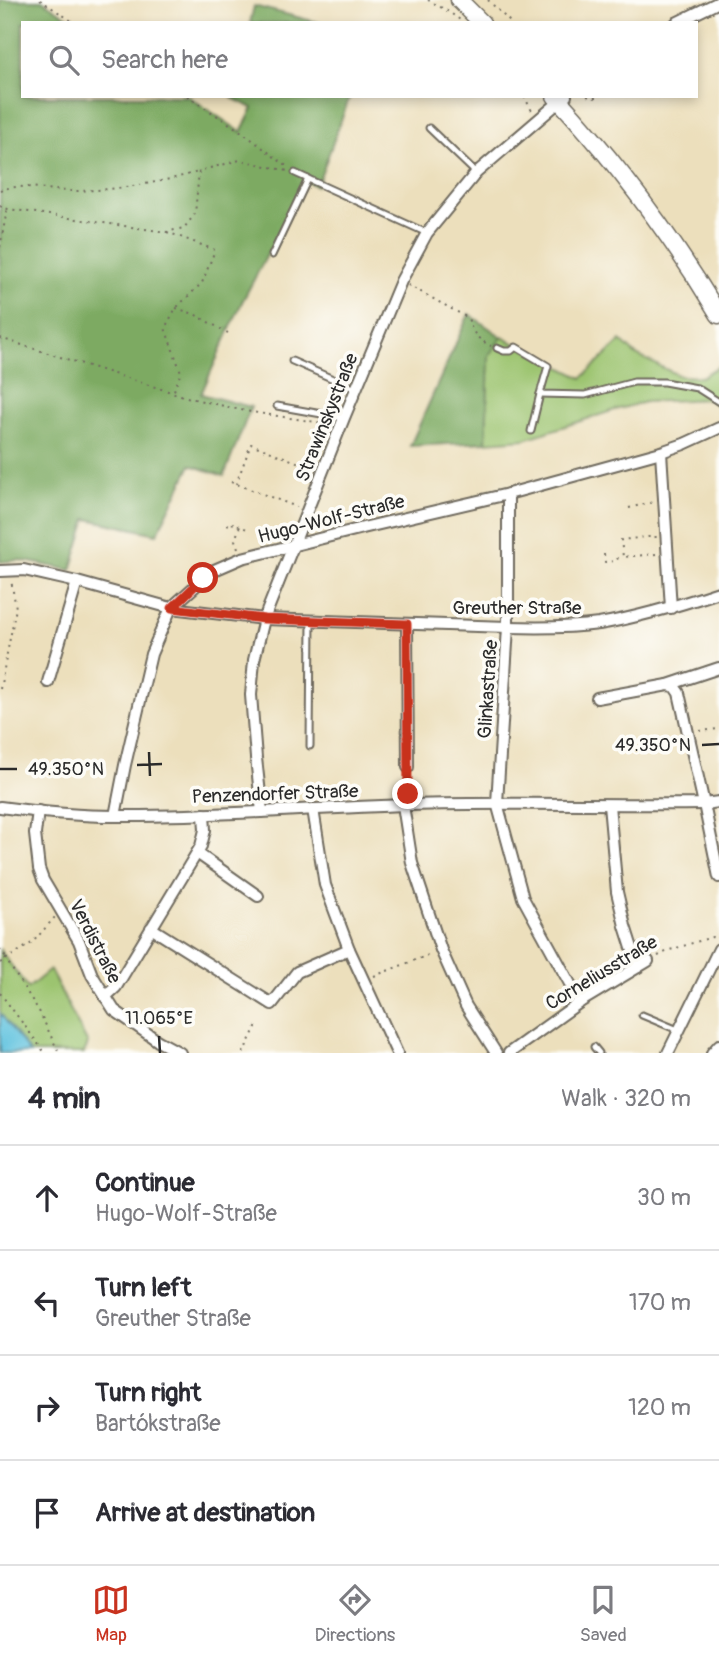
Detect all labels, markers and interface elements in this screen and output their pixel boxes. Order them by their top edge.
search box [21,21,698,98]
icon: search [45,41,83,79]
text: Search here [101,44,228,76]
street label: Strawinskystraße [290,349,364,485]
street label: Hugo-Wolf-Straße [255,489,408,549]
route start [187,562,218,593]
street label: Greuther Straße [453,596,582,620]
street label: Glinkastraße [473,638,503,739]
text: 49.350°N [615,734,691,757]
text: 49.350°N [28,758,104,781]
route end [392,778,423,809]
street label: Penzendorfer Straße [191,779,359,809]
street label: Verdistraße [64,895,127,988]
street label: Corneliusstraße [541,930,662,1016]
text: 11.065°E [125,1007,193,1030]
text: 4 min [28,1080,101,1117]
text: Walk · 320 m [561,1084,691,1113]
text: Continue [95,1167,195,1199]
icon: ahead [28,1179,66,1217]
text: 30 m [637,1183,691,1212]
text: Hugo-Wolf-Straße [95,1199,277,1228]
text: Turn left [95,1272,191,1304]
icon: left [28,1284,66,1322]
text: 170 m [629,1288,691,1317]
text: Greuther Straße [95,1304,251,1333]
text: Turn right [95,1377,201,1409]
icon: right [28,1389,66,1427]
text: 120 m [628,1393,691,1422]
text: Bartókstraße [95,1409,221,1438]
icon: arrive [28,1494,66,1532]
text: Arrive at destination [95,1497,315,1529]
tab: Map [92,1581,130,1647]
tab: Directions [315,1581,395,1647]
tab: Saved [580,1581,627,1647]

